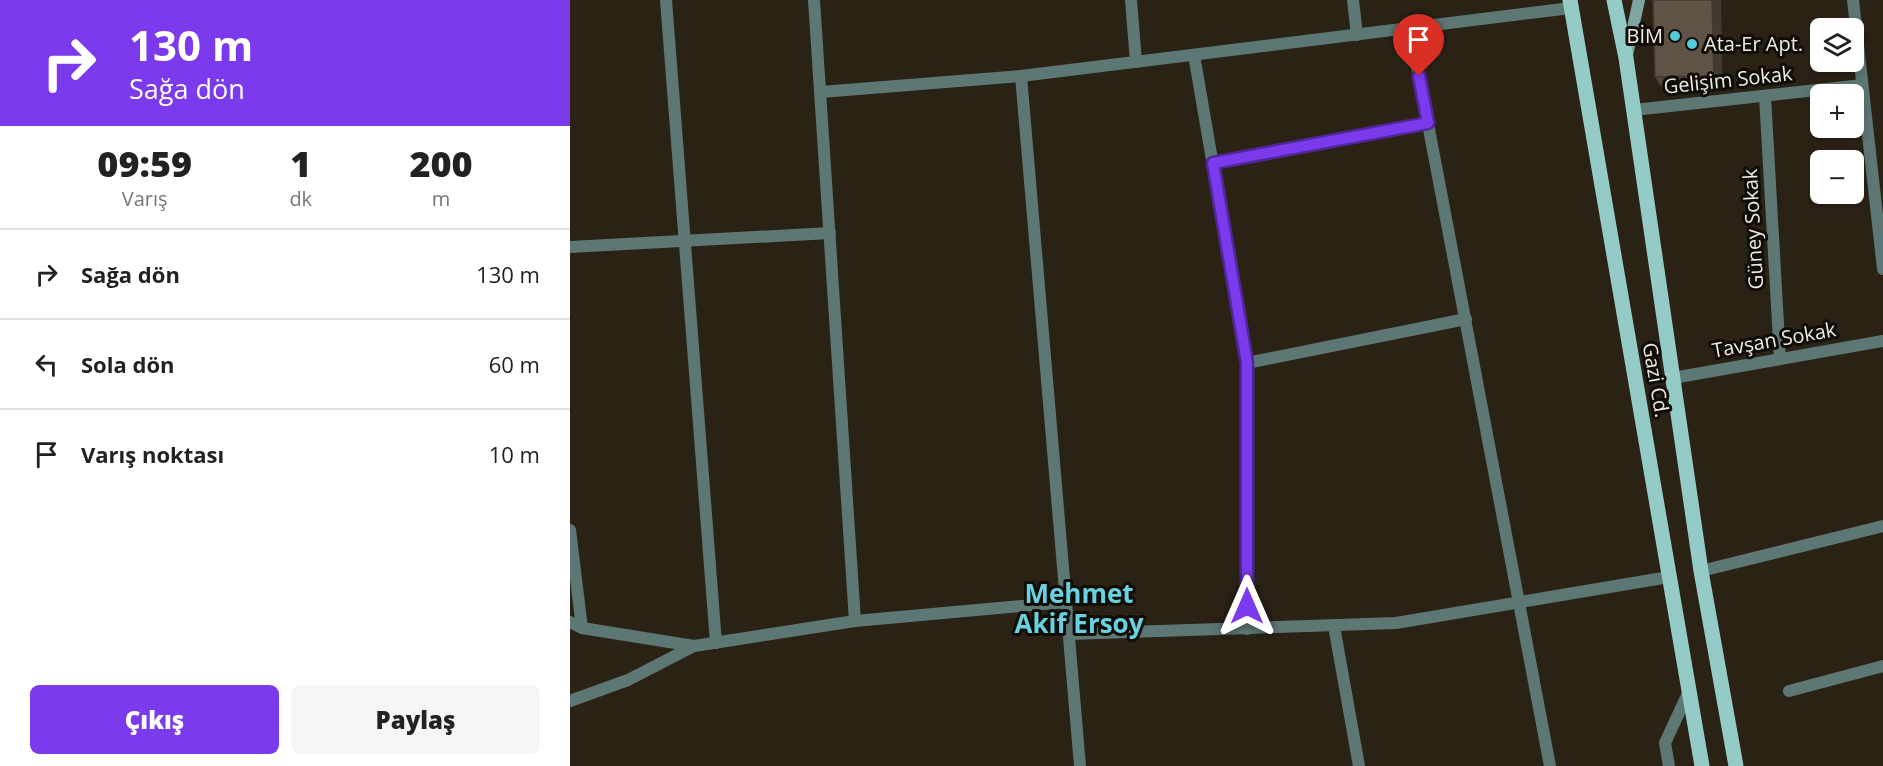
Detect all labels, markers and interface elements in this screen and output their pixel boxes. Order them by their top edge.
pin [1393,14,1444,76]
text: 130 m [129,16,253,73]
map controls [1810,18,1864,204]
button: layers [1810,18,1864,72]
place label: BİM [1627,22,1663,49]
icon: arrive [1402,23,1435,56]
icon: right [30,24,108,102]
marker: BİM [1668,29,1682,43]
place label: Ata-Er Apt. [1704,30,1803,57]
marker: Ata-Er Apt. [1685,37,1699,51]
street label: Gelişim Sokak [1662,59,1794,100]
text: Sağa dön [129,70,245,107]
button: + [1810,84,1864,138]
text: 09:59 [97,139,192,188]
text: 1 [290,139,311,188]
text: 200 [409,139,473,188]
button: − [1810,150,1864,204]
street label: Güney Sokak [1736,168,1769,290]
text: Varış [122,185,168,212]
text: dk [289,185,312,212]
text: m [432,185,450,212]
icon: right [30,258,63,291]
text: Sağa dön [81,259,180,289]
text: 130 m [476,259,540,289]
street label: Tavşan Sokak [1710,315,1838,364]
street label: Gazi Cd. [1637,340,1676,419]
icon: left [30,348,63,381]
text: Sola dön [81,349,174,379]
text: 60 m [489,349,540,379]
icon: arrive [30,438,63,471]
text: Varış noktası [81,439,224,469]
text: 10 m [489,439,540,469]
position arrow [1215,574,1279,638]
district label: Mehmet Akif Ersoy [1015,575,1144,641]
button: Çıkış [30,685,279,754]
button: Paylaş [291,685,540,754]

